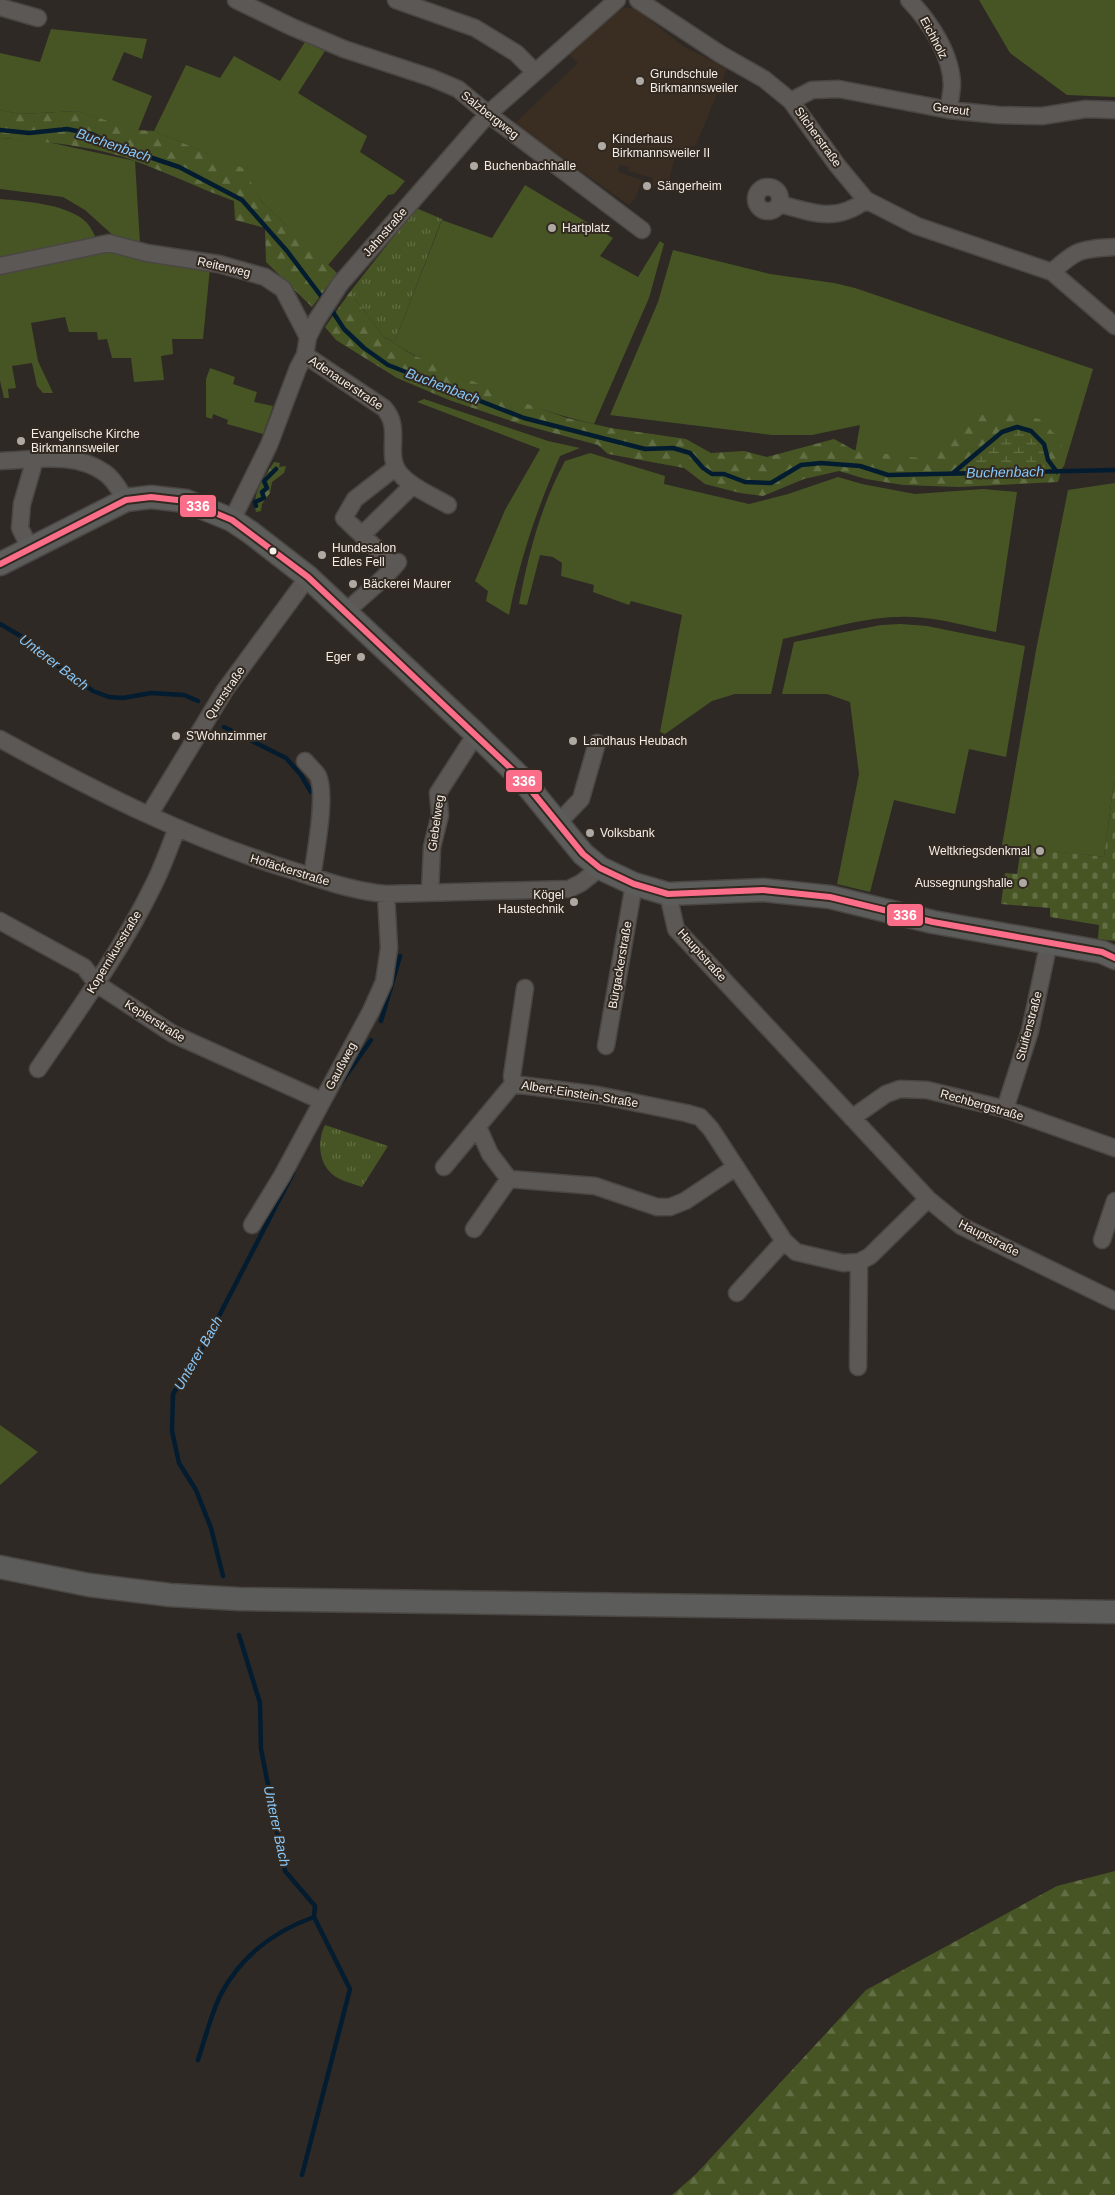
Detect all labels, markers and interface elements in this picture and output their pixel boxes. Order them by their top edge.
street label: Eichholz [917,15,951,61]
place label: Grundschule Birkmannsweiler [650,67,738,95]
marker: Grundschule Birkmannsweiler [634,75,646,87]
street label: Salzbergweg [458,88,522,142]
street label: Gereut [932,100,971,119]
street label: Silcherstraße [792,104,845,170]
water label: Buchenbach [75,125,154,165]
place label: Kinderhaus Birkmannsweiler II [612,132,710,160]
marker: Kinderhaus Birkmannsweiler II [596,140,608,152]
place label: Buchenbachhalle [484,159,576,173]
marker: Buchenbachhalle [468,160,480,172]
place label: Sängerheim [657,179,722,193]
marker: Sängerheim [641,180,653,192]
street label: Jahnstraße [360,205,410,259]
place label: Hartplatz [562,221,610,235]
marker: Hartplatz [546,222,558,234]
street label: Reiterweg [196,254,252,280]
street label: Adenauerstraße [306,353,386,413]
water label: Buchenbach [404,365,482,407]
place label: Evangelische Kirche Birkmannsweiler [31,427,140,455]
marker: Evangelische Kirche Birkmannsweiler [15,435,27,447]
water label: Buchenbach [966,463,1044,481]
line badge: 336 [179,494,217,518]
text: 336 [186,498,210,514]
place label: Hundesalon Edles Fell [332,541,396,569]
unlabelled marker [268,546,278,556]
marker: Hundesalon Edles Fell [316,549,328,561]
place label: Bäckerei Maurer [363,577,451,591]
marker: Bäckerei Maurer [347,578,359,590]
water label: Unterer Bach [16,631,92,693]
place label: Eger [326,650,351,664]
marker: Eger [355,651,367,663]
street label: Querstraße [202,664,248,722]
place label: S'Wohnzimmer [186,729,267,743]
marker: S'Wohnzimmer [170,730,182,742]
place label: Landhaus Heubach [583,734,687,748]
marker: Landhaus Heubach [567,735,579,747]
line badge: 336 [505,769,543,793]
text: 336 [512,773,536,789]
street label: Giebelweg [425,794,447,852]
place label: Volksbank [600,826,656,840]
marker: Volksbank [584,827,596,839]
place label: Weltkriegsdenkmal [929,844,1030,858]
marker: Weltkriegsdenkmal [1034,845,1046,857]
street label: Hofäckerstraße [249,851,332,889]
place label: Aussegnungshalle [915,876,1013,890]
marker: Aussegnungshalle [1017,877,1029,889]
place label: Kögel Haustechnik [498,888,565,916]
marker: Kögel Haustechnik [568,896,580,908]
line badge: 336 [886,903,924,927]
text: 336 [893,907,917,923]
street label: Kopernikusstraße [84,908,144,996]
street label: Bürgackerstraße [605,920,635,1010]
street label: Hauptstraße [675,926,730,984]
street label: Stuifenstraße [1013,989,1045,1062]
street label: Keplerstraße [122,997,188,1045]
street label: Gaußweg [323,1040,359,1092]
street label: Albert-Einstein-Straße [521,1078,640,1110]
street label: Rechbergstraße [939,1086,1026,1124]
street label: Hauptstraße [956,1217,1022,1259]
water label: Unterer Bach [170,1313,226,1393]
water label: Unterer Bach [261,1784,293,1868]

